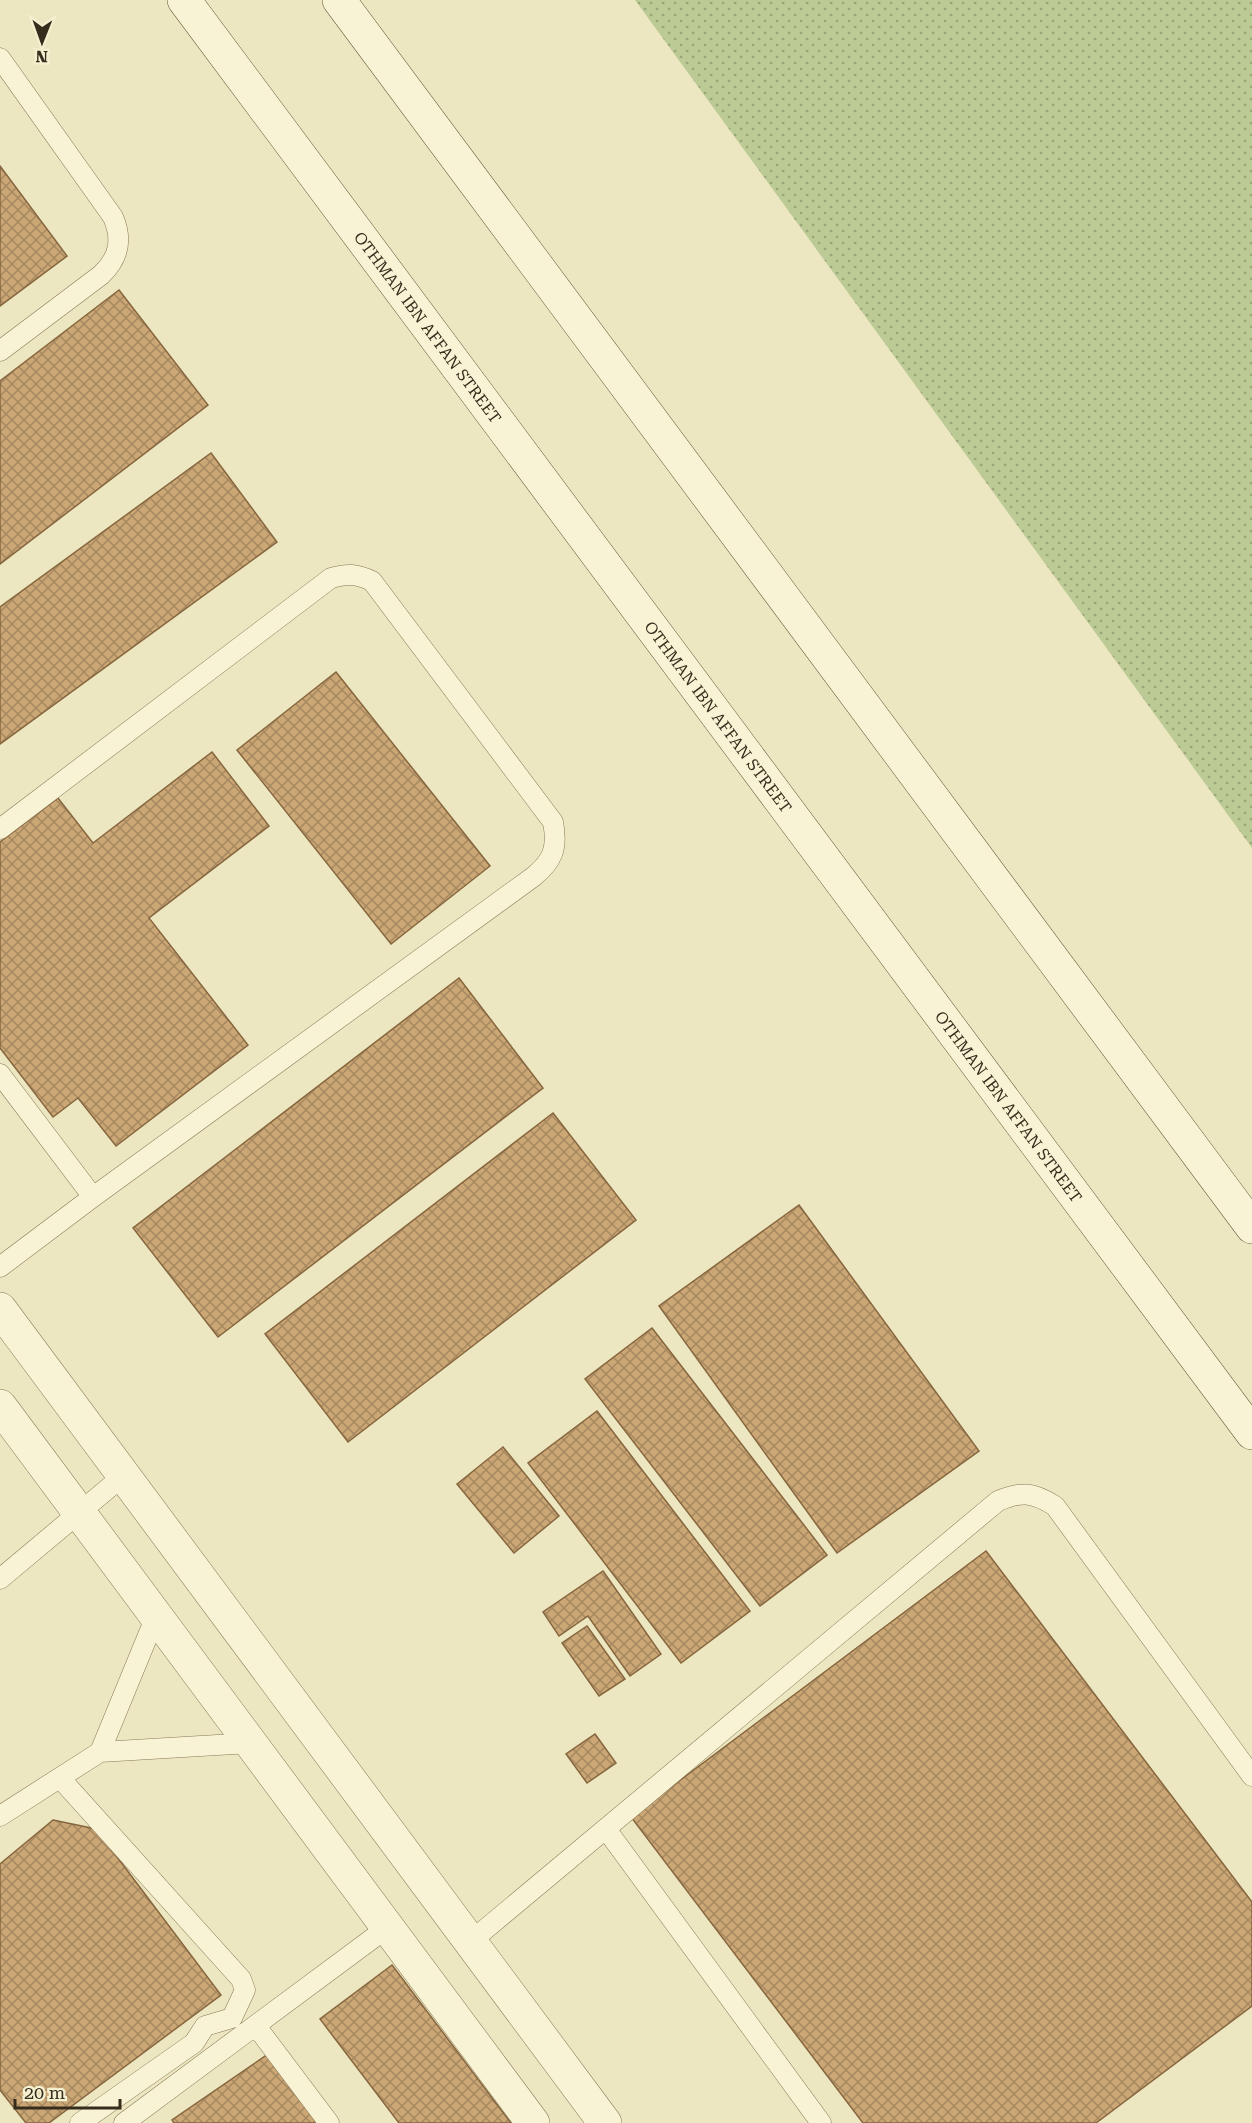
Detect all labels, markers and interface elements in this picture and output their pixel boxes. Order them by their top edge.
north arrow [12,12,72,72]
text: N [35,47,48,66]
street label: OTHMAN IBN AFFAN STREET [350,228,505,427]
street label: OTHMAN IBN AFFAN STREET [641,617,796,817]
street label: OTHMAN IBN AFFAN STREET [931,1007,1086,1206]
scale bar [15,2072,120,2110]
text: 20 m [24,2082,65,2103]

